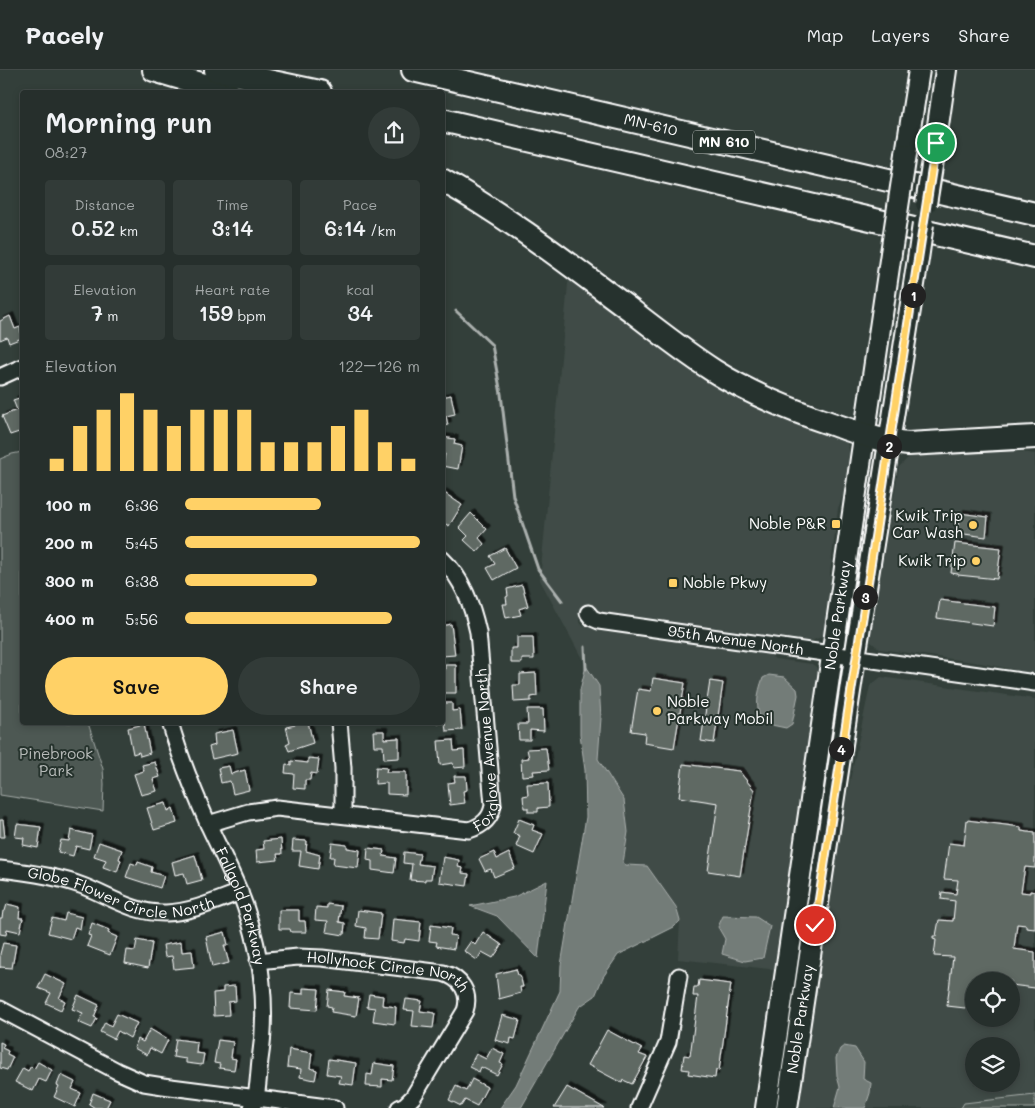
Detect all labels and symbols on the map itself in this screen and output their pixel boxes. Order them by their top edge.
street label: MN-610 [622,108,680,140]
pin [915,122,957,164]
road number: MN 610 [693,131,755,154]
pin: 1 [900,282,926,308]
pin: 2 [876,434,902,458]
place label: Kwik Trip Car Wash [892,505,963,542]
place label: Noble P&R [749,513,826,533]
marker: Noble P&R [830,518,842,530]
marker: Kwik Trip Car Wash [967,519,979,531]
place label: Kwik Trip [898,550,966,570]
marker: Kwik Trip [970,555,982,567]
street label: Noble Parkway [819,559,855,671]
place label: Noble Pkwy [683,572,767,592]
marker: Noble Pkwy [667,577,679,589]
pin: 3 [852,584,878,610]
street label: 95th Avenue North [667,620,805,659]
street label: Foxglove Avenue North [469,668,502,836]
place label: Noble Parkway Mobil [667,691,773,728]
marker: Noble Parkway Mobil [651,705,663,717]
pin: 4 [828,736,854,762]
park label: Pinebrook Park [19,743,93,780]
street label: Fallgold Parkway [212,844,271,967]
street label: Globe Flower Circle North [26,862,217,922]
pin [794,904,836,946]
street label: Hollyhock Circle North [306,946,474,995]
street label: Noble Parkway [781,963,818,1075]

